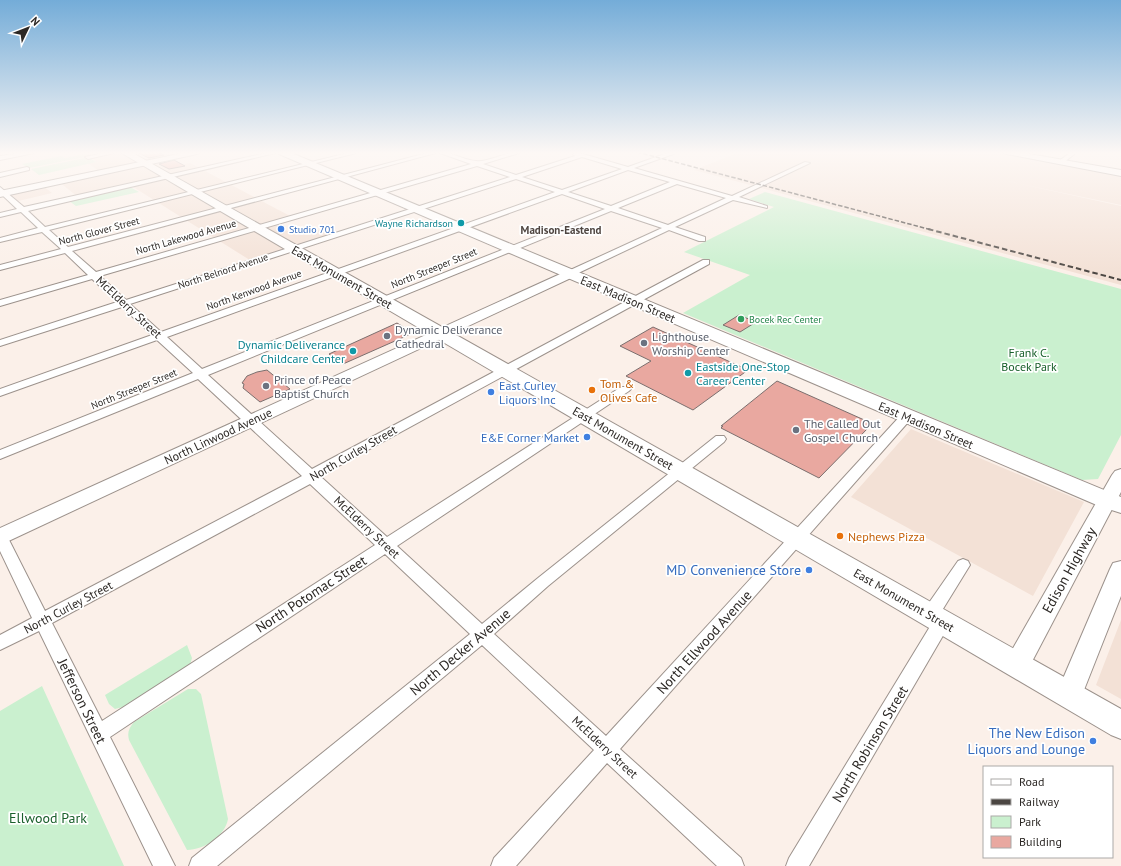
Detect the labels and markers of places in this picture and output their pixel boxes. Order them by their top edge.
place label: Wayne Richardson [375,217,453,230]
marker: Wayne Richardson [456,218,466,228]
place label: Studio 701 [289,223,336,236]
marker: Studio 701 [276,224,286,234]
place label: Bocek Rec Center [749,313,822,326]
marker: Bocek Rec Center [736,314,746,324]
place label: Dynamic Deliverance Cathedral [395,322,502,351]
place label: Lighthouse Worship Center [652,329,730,358]
marker: Dynamic Deliverance Cathedral [382,331,392,341]
place label: Dynamic Deliverance Childcare Center [238,337,345,366]
marker: Lighthouse Worship Center [639,338,649,348]
marker: Dynamic Deliverance Childcare Center [348,346,358,356]
place label: Eastside One-Stop Career Center [696,359,790,388]
marker: Eastside One-Stop Career Center [683,368,693,378]
place label: Prince of Peace Baptist Church [274,372,351,401]
place label: Tom & Olives Cafe [600,376,657,405]
place label: East Curley Liquors Inc [499,378,556,407]
marker: Prince of Peace Baptist Church [261,381,271,391]
marker: Tom & Olives Cafe [587,385,597,395]
marker: East Curley Liquors Inc [486,387,496,397]
place label: The Called Out Gospel Church [804,416,881,445]
marker: The Called Out Gospel Church [791,425,801,435]
place label: E&E Corner Market [481,430,579,445]
marker: E&E Corner Market [582,432,592,442]
place label: Nephews Pizza [848,529,925,544]
marker: Nephews Pizza [835,531,845,541]
place label: MD Convenience Store [666,561,801,579]
marker: MD Convenience Store [804,565,814,575]
place label: The New Edison Liquors and Lounge [967,724,1085,758]
marker: The New Edison Liquors and Lounge [1088,736,1098,746]

